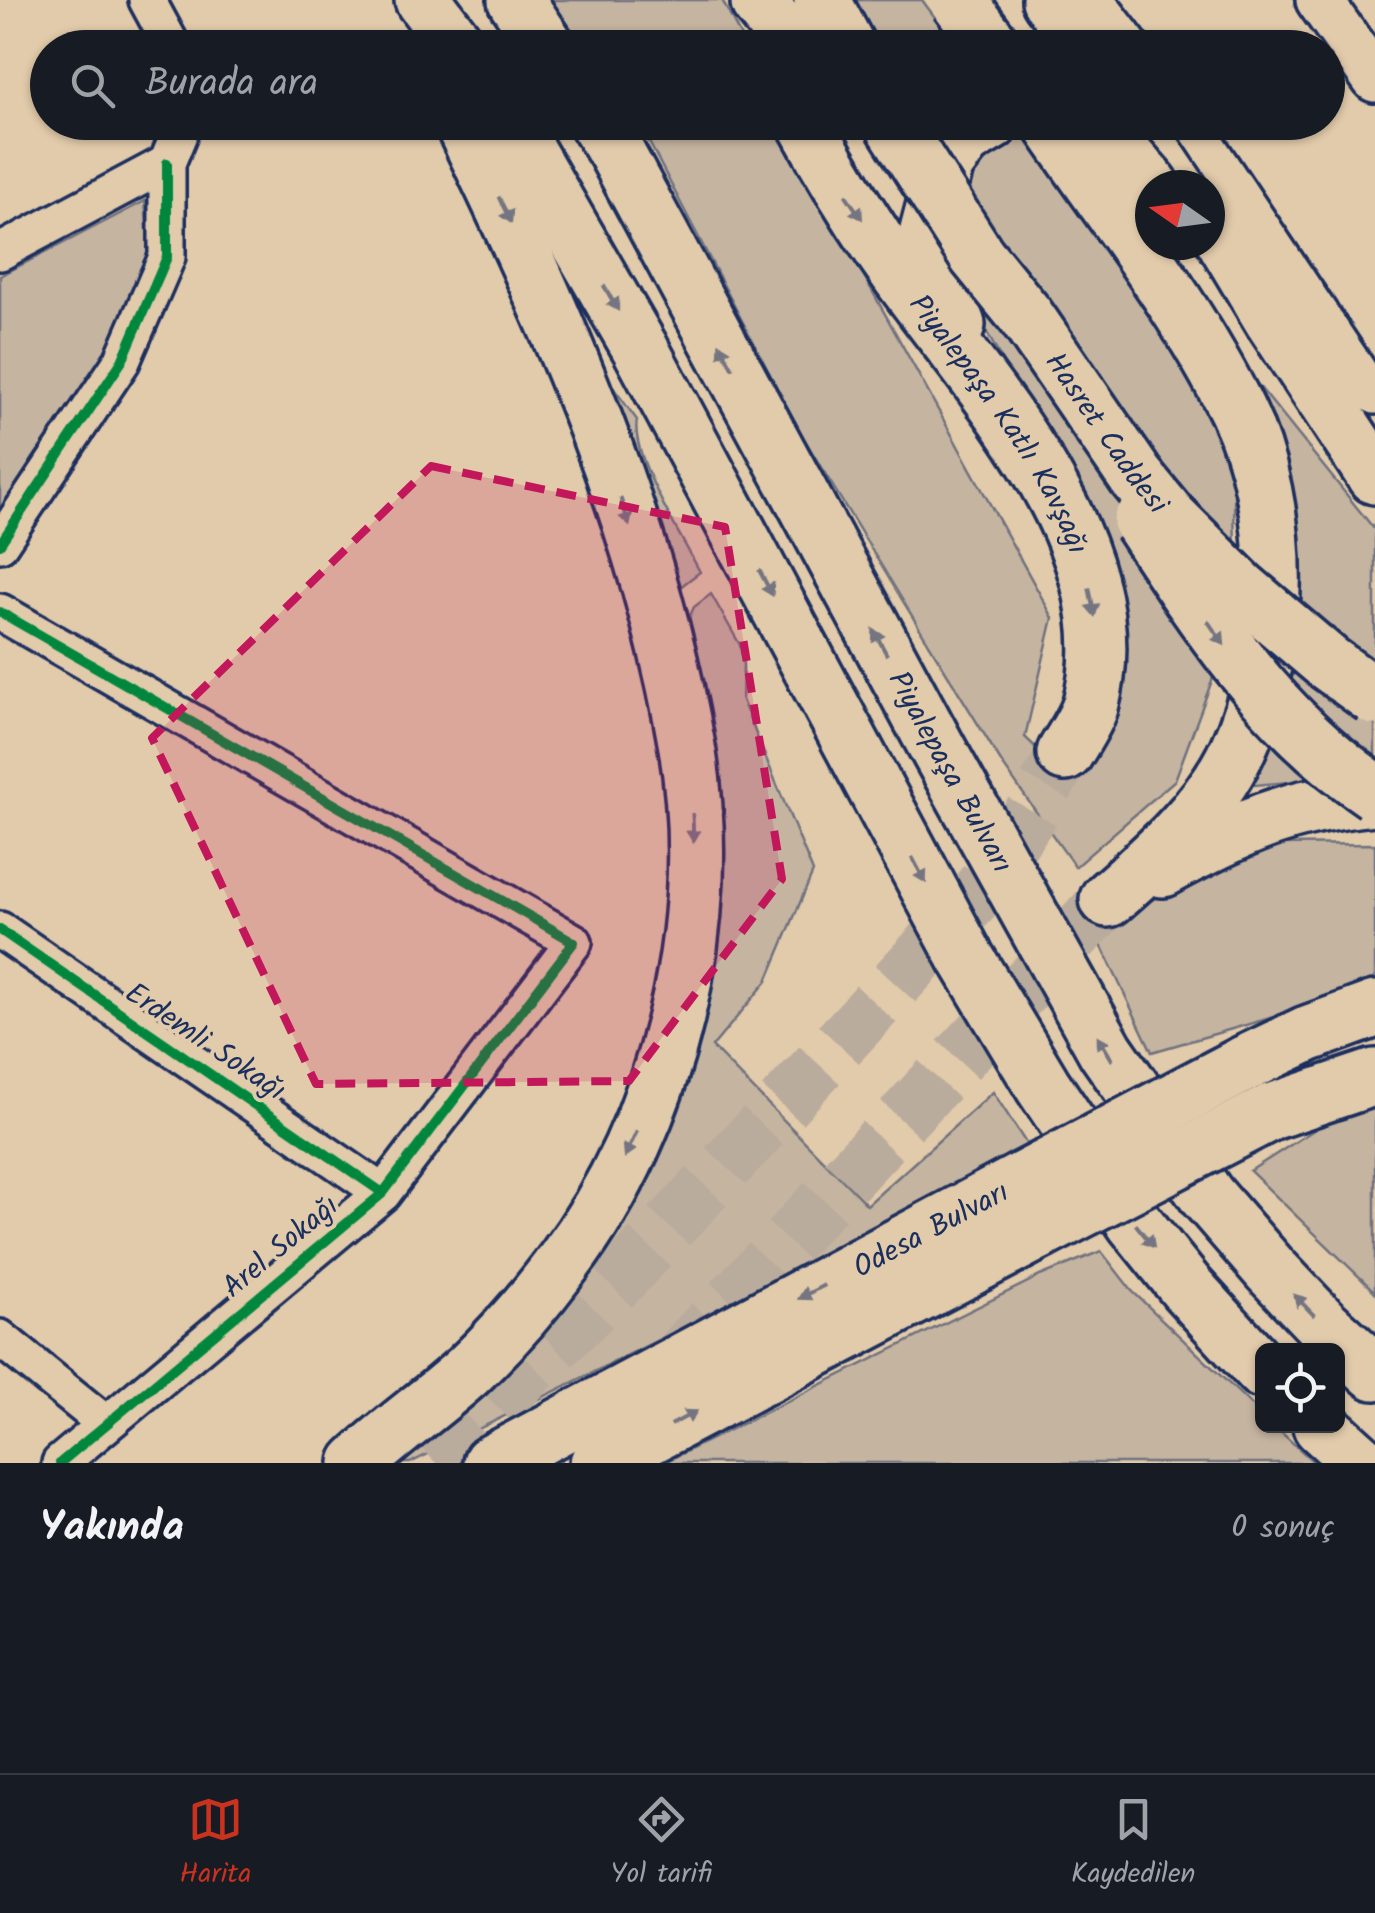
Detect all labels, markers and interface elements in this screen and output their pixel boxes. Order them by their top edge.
search box [30,30,1345,140]
text: Burada ara [145,55,318,115]
icon: search [65,58,120,113]
north arrow [1135,170,1225,260]
one-way arrow [844,193,863,220]
one-way arrow [496,196,513,225]
one-way arrow [602,284,619,312]
street label: Piyalepaşa Katlı Kavşağı [895,284,1100,561]
one-way arrow [717,341,734,370]
street label: Hasret Caddesi [1031,343,1181,527]
one-way arrow [619,497,634,527]
one-way arrow [758,569,775,598]
one-way arrow [1084,587,1100,618]
one-way arrow [1206,620,1225,647]
one-way arrow [872,627,889,656]
street label: Piyalepaşa Bulvarı [874,663,1025,883]
one-way arrow [685,813,701,845]
one-way arrow [910,856,927,885]
street label: Erdemli Sokağı [114,971,295,1115]
one-way arrow [1097,1034,1115,1062]
one-way arrow [623,1129,639,1159]
street label: Odesa Bulvarı [845,1169,1018,1292]
street label: Arel Sokağı [212,1184,351,1311]
one-way arrow [1134,1223,1155,1248]
one-way arrow [797,1284,826,1301]
one-way arrow [1293,1293,1316,1317]
map controls [1255,1343,1345,1433]
button: locate [1255,1343,1345,1433]
one-way arrow [669,1410,698,1427]
text: Yakında [40,1495,184,1562]
text: 0 sonuç [1231,1503,1335,1554]
tab: Harita [180,1792,251,1897]
tab: Yol tarifi [610,1792,712,1897]
tab: Kaydedilen [1071,1792,1195,1897]

